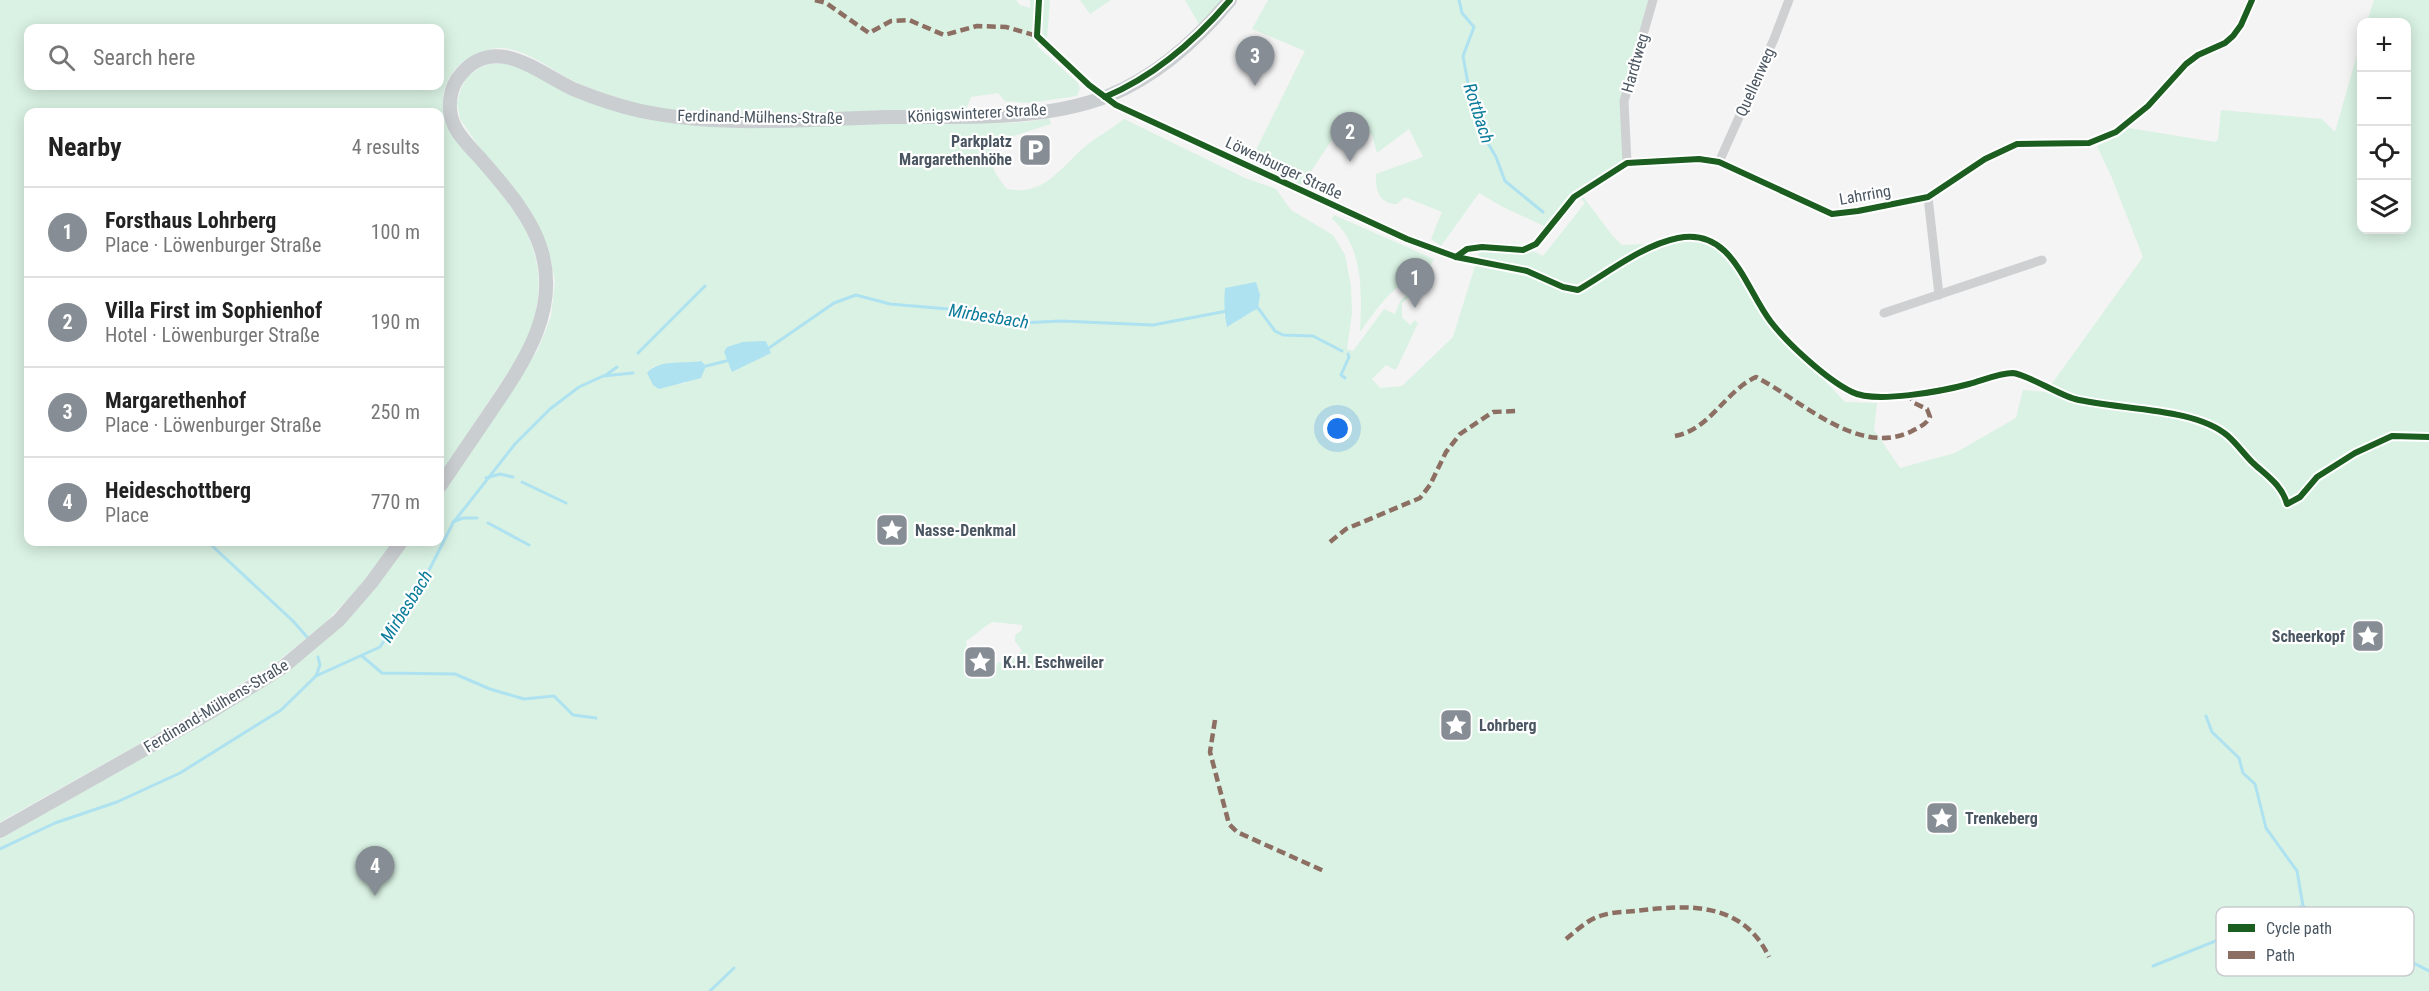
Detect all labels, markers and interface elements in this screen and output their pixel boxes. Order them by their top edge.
map controls [2357,18,2411,234]
button: + [2357,18,2411,72]
search box [24,24,444,90]
street label: Hardtweg [1617,31,1653,95]
pin: 3 [1236,36,1274,86]
icon: search [45,41,78,74]
text: Search here [93,45,195,70]
street label: Quellenweg [1731,45,1779,119]
button: − [2357,72,2411,126]
water label: Rottbach [1459,80,1499,146]
street label: Königswinterer Straße [907,100,1047,126]
street label: Ferdinand-Mülhens-Straße [677,106,843,128]
pin: 2 [1330,112,1370,162]
button: locate [2357,126,2411,180]
text: Nearby [48,132,122,162]
place label: Parkplatz Margarethenhöhe [899,132,1012,169]
parking icon: Parkplatz Margarethenhöhe [1017,132,1053,168]
street label: Löwenburger Straße [1223,133,1345,203]
text: 4 results [352,135,420,159]
button: layers [2357,180,2411,234]
street label: Lahrring [1838,181,1892,209]
text: Forsthaus Lohrberg [105,208,276,233]
text: 1 [62,220,73,244]
text: 100 m [371,220,420,244]
text: Place · Löwenburger Straße [105,233,321,257]
pin: 1 [1396,258,1434,308]
text: Villa First im Sophienhof [105,298,322,323]
water label: Mirbesbach [947,299,1031,333]
text: 2 [62,310,73,334]
text: 190 m [371,310,420,334]
text: Hotel · Löwenburger Straße [105,323,320,347]
text: Margarethenhof [105,388,246,413]
text: 3 [62,400,73,424]
text: 250 m [371,400,420,424]
text: Place · Löwenburger Straße [105,413,321,437]
your location [1323,414,1352,443]
text: Heideschottberg [105,478,251,503]
text: 4 [62,490,73,514]
text: 770 m [371,490,420,514]
text: Place [105,503,149,527]
place icon: Nasse-Denkmal [874,512,910,548]
place label: Nasse-Denkmal [915,521,1016,540]
water label: Mirbesbach [376,566,436,646]
place icon: Scheerkopf [2350,618,2386,654]
place label: Scheerkopf [2272,627,2346,646]
place icon: K.H. Eschweiler [962,644,998,680]
place label: K.H. Eschweiler [1003,653,1104,672]
street label: Ferdinand-Mülhens-Straße [140,655,292,757]
place icon: Lohrberg [1438,707,1474,743]
place label: Lohrberg [1479,716,1537,735]
place icon: Trenkeberg [1924,800,1960,836]
place label: Trenkeberg [1965,809,2038,828]
pin: 4 [356,846,394,896]
legend [2216,907,2414,976]
text: Cycle path [2266,919,2332,938]
text: Path [2266,946,2295,965]

